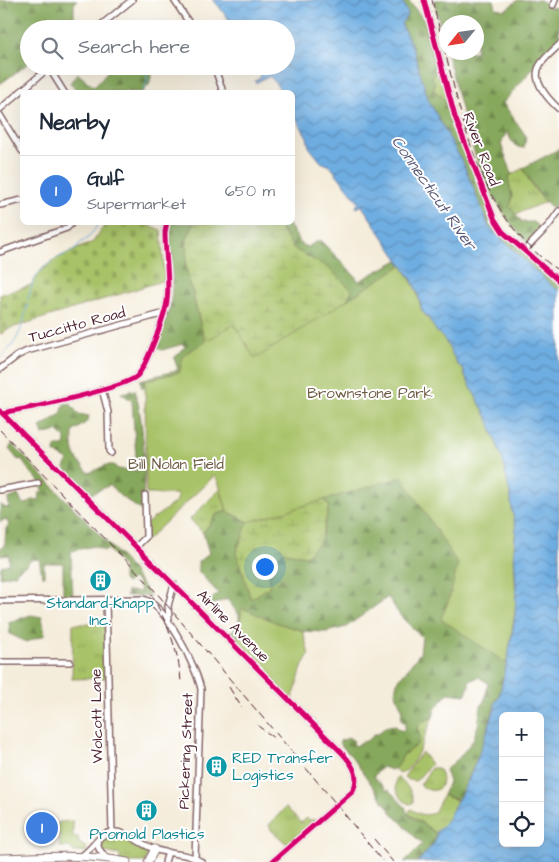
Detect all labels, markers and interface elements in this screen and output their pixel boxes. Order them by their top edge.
north arrow [439,15,484,60]
search box [20,20,295,75]
icon: search [38,34,66,62]
text: Search here [78,34,190,61]
text: Nearby [40,108,110,137]
street label: River Road [457,109,505,189]
water label: Connecticut River [386,132,483,256]
text: Gulf [87,166,124,193]
text: 1 [55,180,57,202]
text: 650 m [225,180,275,202]
text: Supermarket [87,193,186,215]
street label: Tuccitto Road [26,302,128,348]
park label: Brownstone Park [307,383,433,404]
park label: Bill Nolan Field [128,454,224,475]
your location [252,554,278,580]
building icon: Standard-Knapp Inc. [88,568,112,592]
street label: Airline Avenue [192,585,274,667]
place label: Standard-Knapp Inc. [46,593,154,631]
street label: Wolcott Lane [86,669,108,763]
street label: Pickering Street [173,692,200,810]
map controls [499,712,544,847]
button: + [499,712,544,757]
place label: RED Transfer Logistics [232,748,333,787]
building icon: RED Transfer Logistics [204,755,228,779]
button: − [499,757,544,802]
building icon: Promold Plastics [135,799,159,823]
button: locate [499,802,544,847]
pin: 1 [26,809,58,847]
place label: Promold Plastics [90,824,205,845]

